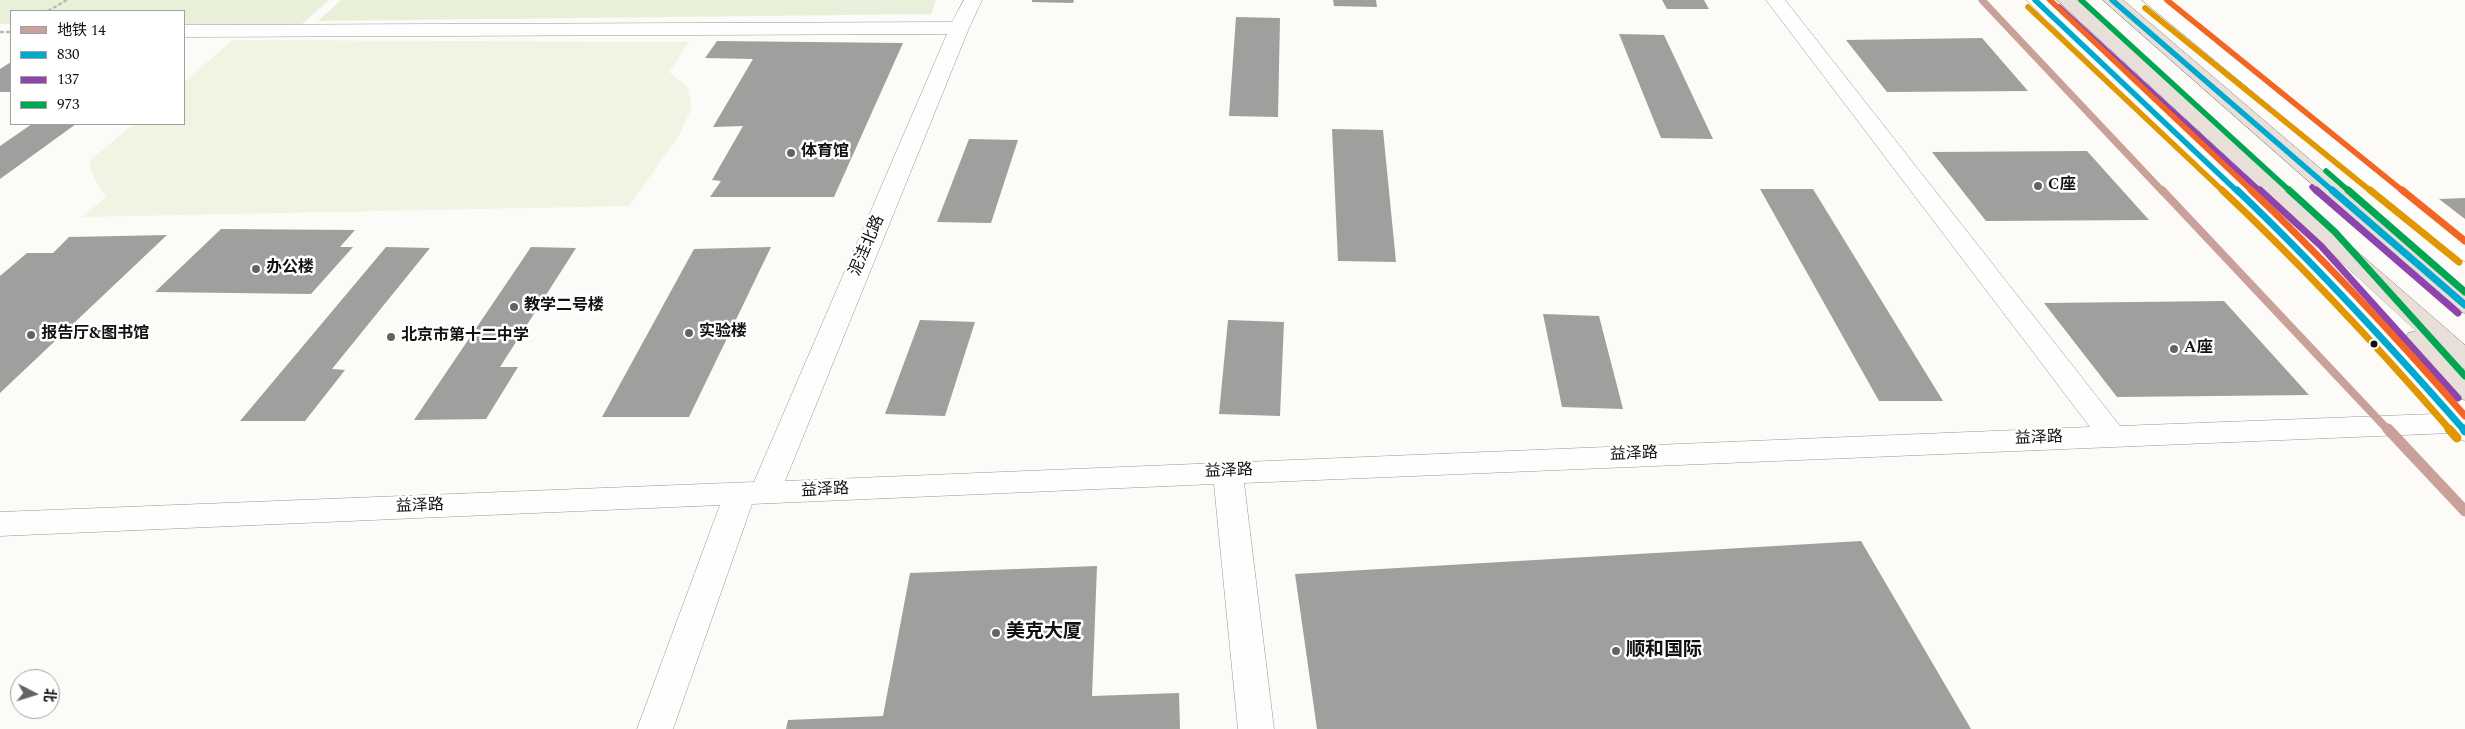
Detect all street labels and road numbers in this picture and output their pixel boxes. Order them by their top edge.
street label: 泥洼北路 [847,213,889,279]
street label: 益泽路 [2015,429,2063,449]
street label: 益泽路 [1610,445,1658,465]
street label: 益泽路 [1205,462,1253,482]
street label: 益泽路 [801,480,849,502]
street label: 益泽路 [396,497,444,517]

